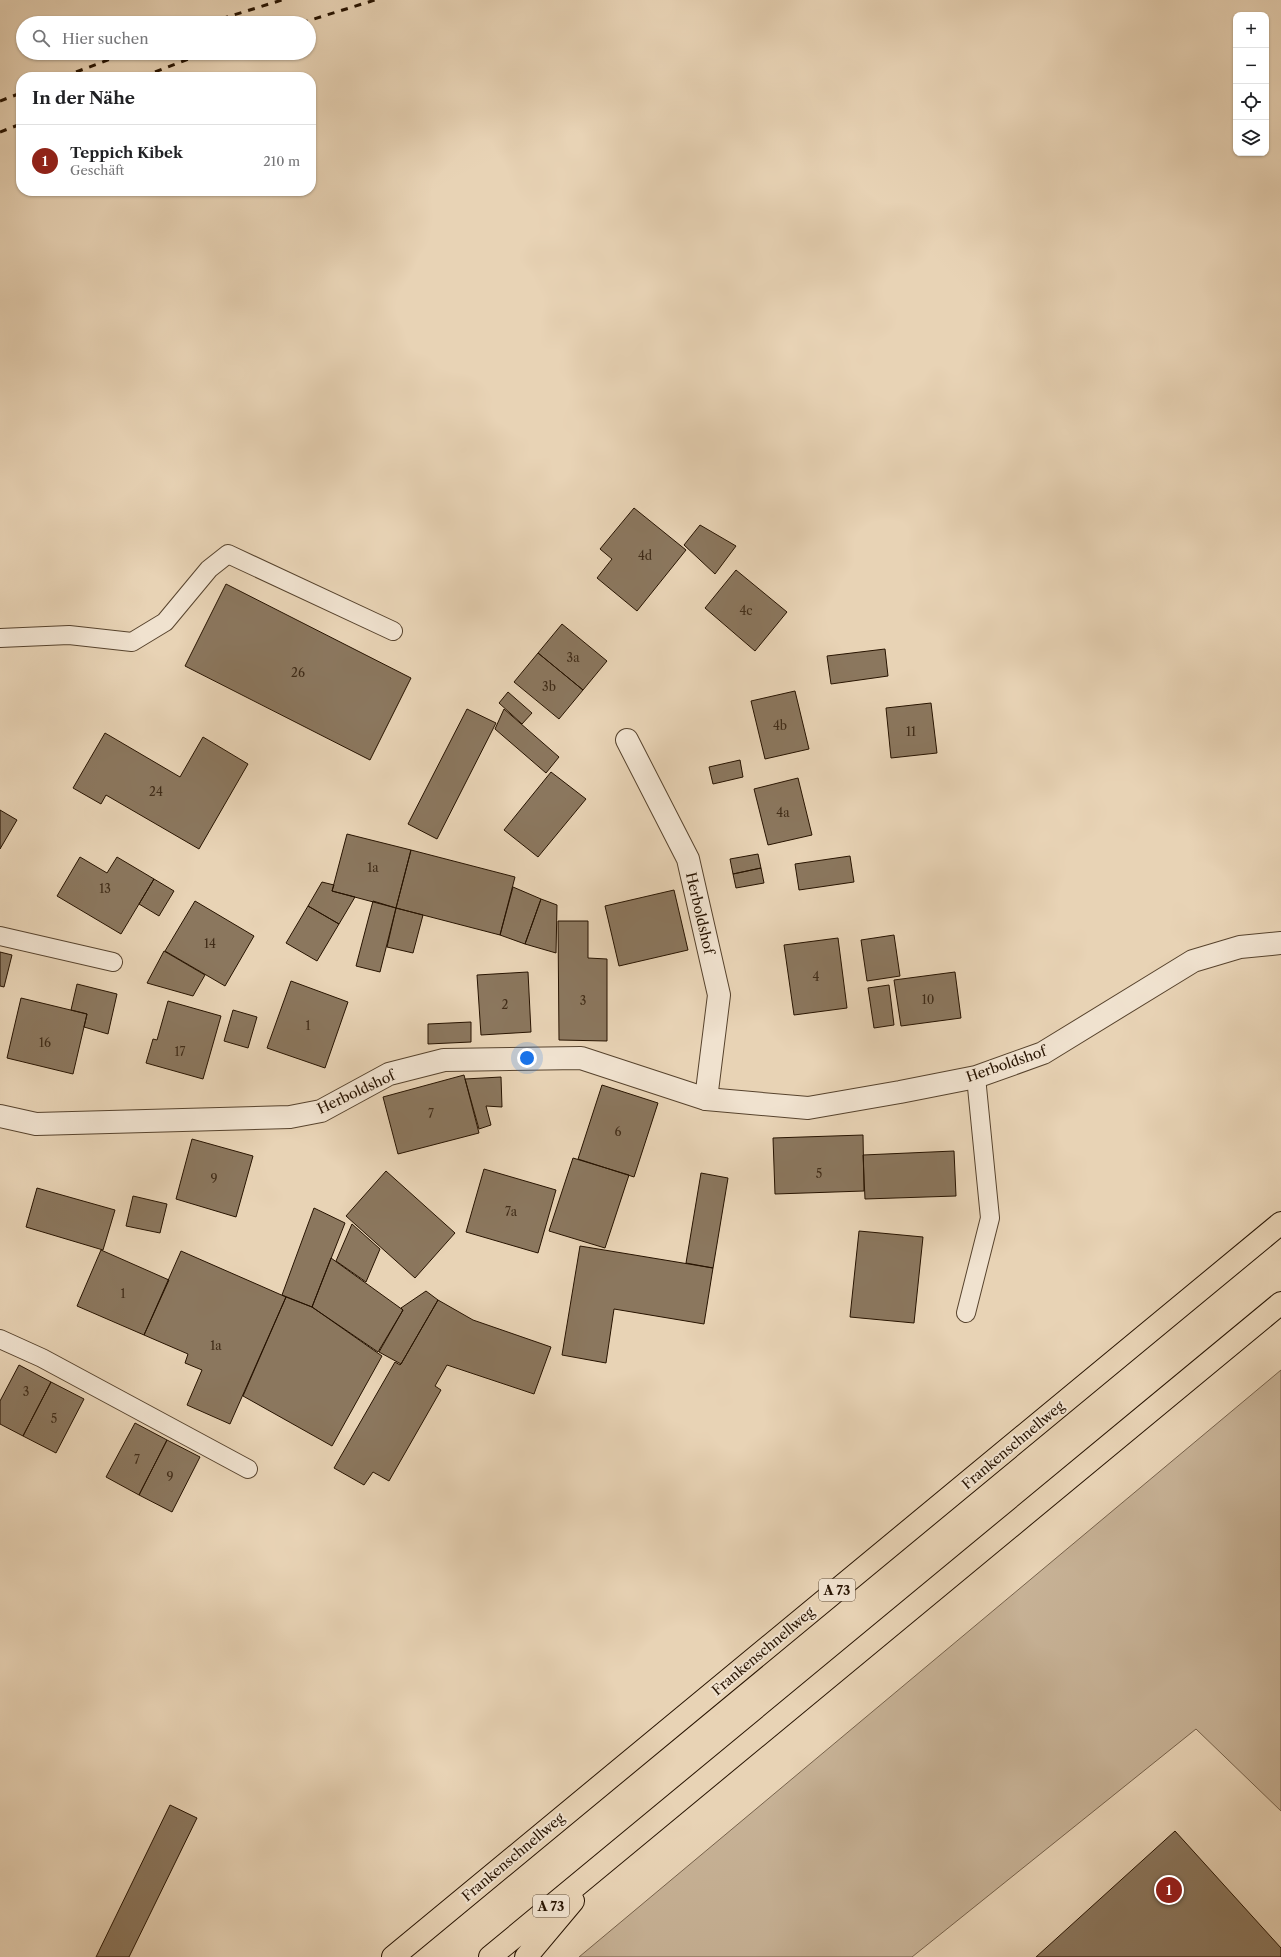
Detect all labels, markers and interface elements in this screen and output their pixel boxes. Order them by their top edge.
map controls [1233,12,1269,156]
button: + [1233,12,1269,48]
search box [16,16,316,60]
icon: search [30,27,52,49]
text: Hier suchen [62,29,149,48]
button: − [1233,48,1269,84]
button: locate [1233,84,1269,120]
text: In der Nähe [32,88,135,108]
button: layers [1233,120,1269,156]
text: Teppich Kibek [70,143,183,162]
text: 1 [42,153,48,169]
text: 210 m [263,153,300,169]
text: Geschäft [70,162,124,178]
house number: 4d [638,548,653,563]
house number: 4c [739,603,753,618]
house number: 3a [567,650,580,665]
house number: 26 [291,665,305,680]
house number: 3b [542,679,556,694]
house number: 4b [773,718,787,733]
house number: 11 [906,724,916,739]
house number: 24 [149,784,163,799]
house number: 4a [776,805,790,820]
house number: 1a [367,860,379,875]
street label: Herboldshof [682,870,719,958]
house number: 13 [99,881,111,896]
house number: 14 [204,936,216,951]
house number: 4 [813,969,820,984]
house number: 10 [922,992,934,1007]
house number: 3 [580,993,586,1008]
house number: 2 [502,997,509,1012]
house number: 1 [305,1018,311,1033]
house number: 16 [39,1035,51,1050]
street label: Herboldshof [964,1041,1050,1086]
house number: 17 [175,1044,186,1059]
your location [517,1048,537,1068]
street label: Herboldshof [314,1065,399,1118]
house number: 7 [428,1106,434,1121]
house number: 6 [614,1124,622,1139]
house number: 5 [816,1166,822,1181]
house number: 9 [210,1171,218,1186]
house number: 7a [505,1204,518,1219]
house number: 1 [120,1286,126,1301]
house number: 1a [210,1338,222,1353]
house number: 3 [23,1384,29,1399]
street label: Frankenschnellweg [958,1396,1069,1493]
house number: 5 [51,1411,57,1426]
house number: 7 [134,1452,140,1467]
house number: 9 [166,1469,174,1484]
road number: A 73 [819,1579,855,1601]
street label: Frankenschnellweg [708,1602,819,1699]
street label: Frankenschnellweg [458,1808,569,1905]
pin: 1 [1156,1875,1182,1905]
road number: A 73 [533,1895,569,1917]

